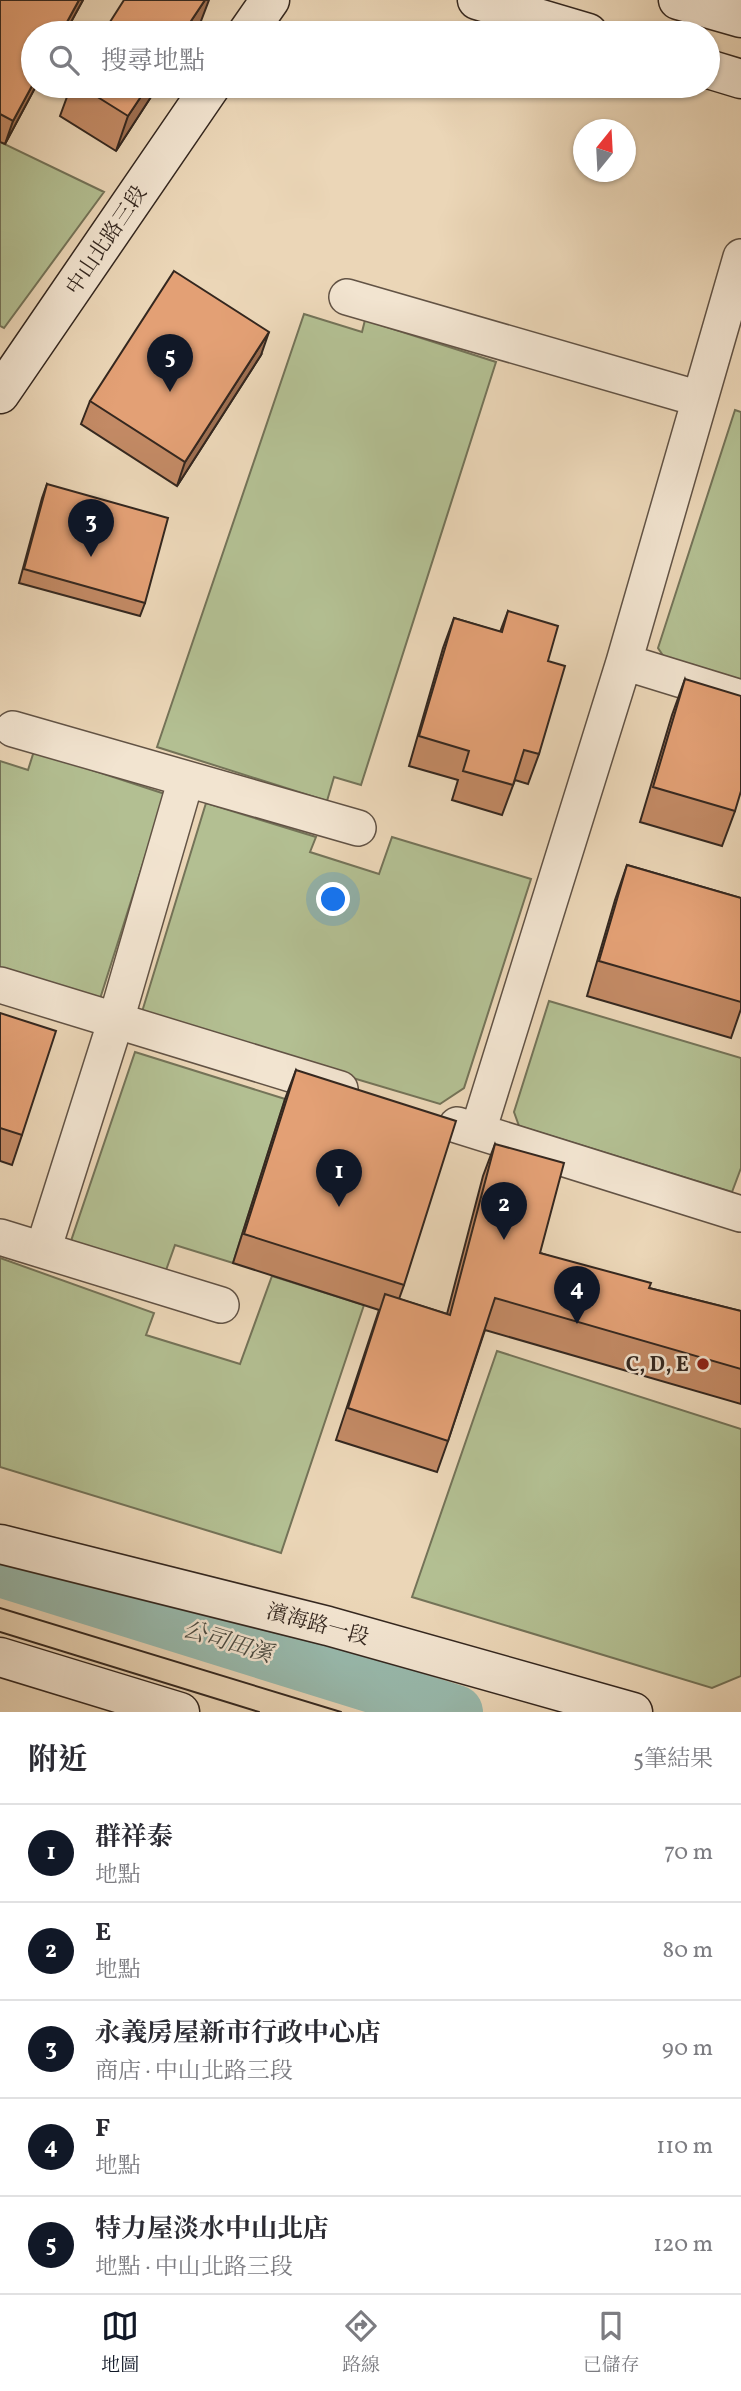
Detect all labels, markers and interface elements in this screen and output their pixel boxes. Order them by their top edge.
search box [21,21,720,98]
icon: search [45,41,83,79]
text: 搜尋地點 [101,44,205,80]
north arrow [573,119,636,182]
street label: 中山北路三段 [60,181,154,301]
pin: 5 [147,334,193,392]
pin: 3 [68,499,114,557]
your location [316,882,350,916]
pin: 1 [316,1149,362,1207]
pin: 2 [481,1182,527,1240]
pin: 4 [554,1266,600,1324]
place label: C, D, E [626,1351,689,1380]
marker: C, D, E [695,1356,711,1372]
street label: 濱海路一段 [263,1598,372,1653]
water label: 公司田溪 [179,1614,279,1673]
text: 附近 [28,1740,88,1782]
text: 5筆結果 [633,1744,713,1776]
text: 群祥泰 [95,1820,173,1856]
text: 1 [46,1837,56,1869]
text: 70 m [664,1837,713,1869]
text: 地點 [95,1860,141,1892]
text: E [95,1915,111,1951]
text: 2 [45,1935,57,1967]
text: 80 m [663,1935,713,1967]
text: 地點 [95,1955,141,1987]
text: 永義房屋新市行政中心店 [95,2016,381,2052]
text: 3 [45,2033,57,2065]
text: 90 m [662,2033,713,2065]
text: 商店 · 中山北路三段 [95,2056,293,2088]
text: F [95,2111,110,2147]
text: 4 [44,2131,58,2163]
text: 110 m [656,2131,713,2163]
text: 地點 [95,2151,141,2183]
text: 特力屋淡水中山北店 [95,2212,329,2248]
text: 5 [45,2229,57,2261]
text: 120 m [653,2229,713,2261]
text: 地點 · 中山北路三段 [95,2252,293,2284]
tab: 地圖 [101,2307,139,2379]
tab: 路線 [342,2307,380,2379]
tab: 已儲存 [583,2307,640,2379]

